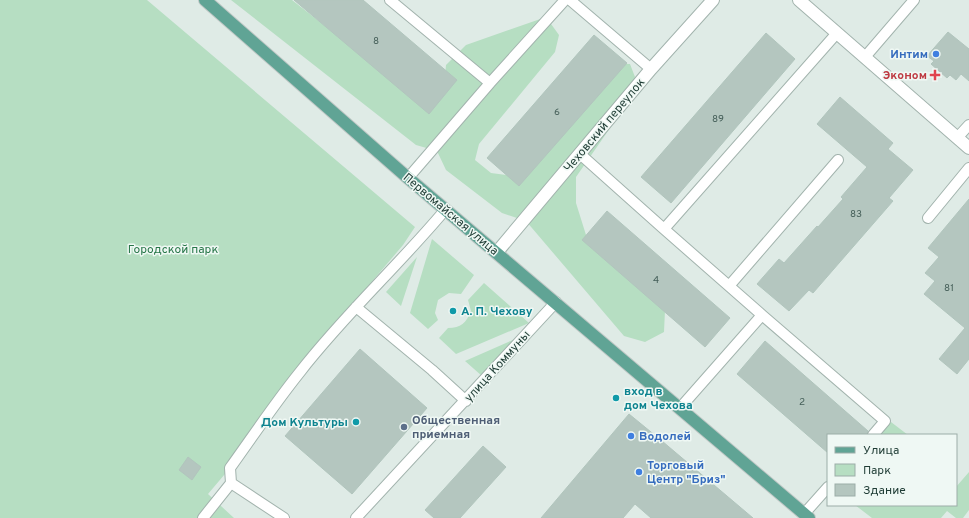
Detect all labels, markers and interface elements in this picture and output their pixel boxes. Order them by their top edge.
house number: 8 [373,35,379,48]
place label: Интим [890,47,928,63]
marker: Интим [931,49,941,59]
place label: Эконом [883,68,927,84]
marker: Эконом [930,70,940,80]
street label: Чеховский переулок [561,75,649,176]
house number: 6 [554,106,560,119]
house number: 89 [712,113,724,126]
street label: Первомайская улица [399,170,502,260]
house number: 83 [850,208,862,221]
park label: Городской парк [128,242,218,258]
house number: 4 [653,274,659,287]
house number: 81 [944,282,954,295]
place label: А. П. Чехову [461,304,533,320]
marker: А. П. Чехову [448,306,458,316]
street label: улица Коммуны [461,328,534,406]
place label: вход в дом Чехова [624,384,693,414]
marker: вход в дом Чехова [611,393,621,403]
house number: 2 [799,396,805,409]
place label: Общественная приемная [412,413,500,443]
place label: Дом Культуры [261,415,348,431]
marker: Дом Культуры [351,417,361,427]
marker: Общественная приемная [399,422,409,432]
place label: Водолей [639,429,691,445]
marker: Водолей [626,431,636,441]
legend [827,434,957,506]
text: Улица [863,443,899,459]
place label: Торговый Центр "Бриз" [647,458,726,488]
text: Парк [863,463,891,479]
marker: Торговый Центр "Бриз" [634,467,644,477]
text: Здание [863,483,906,499]

